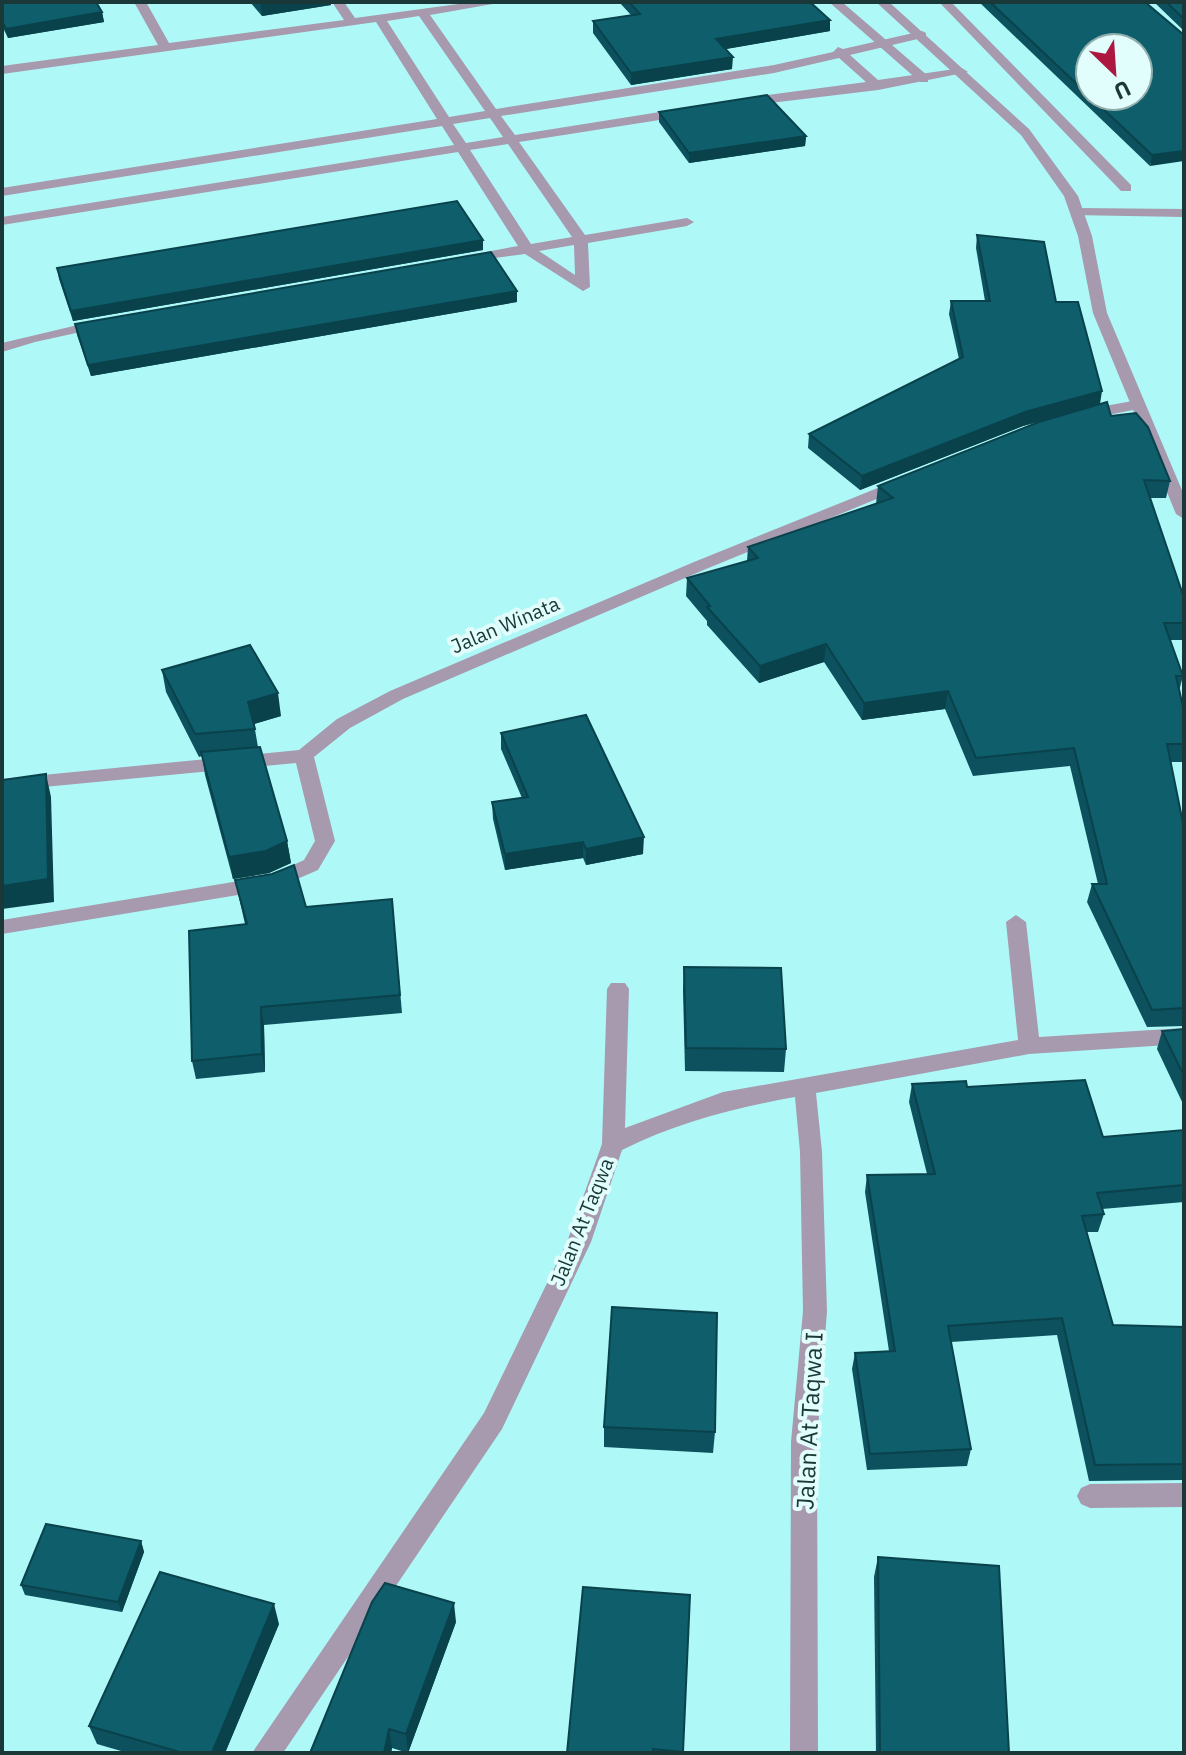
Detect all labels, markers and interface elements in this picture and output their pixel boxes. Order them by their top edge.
north arrow [1074,32,1154,112]
text: U [1110,74,1136,107]
street label: Jalan Winata [446,589,564,660]
street label: Jalan At Taqwa [544,1154,620,1290]
street label: Jalan At Taqwa I [788,1331,830,1511]

